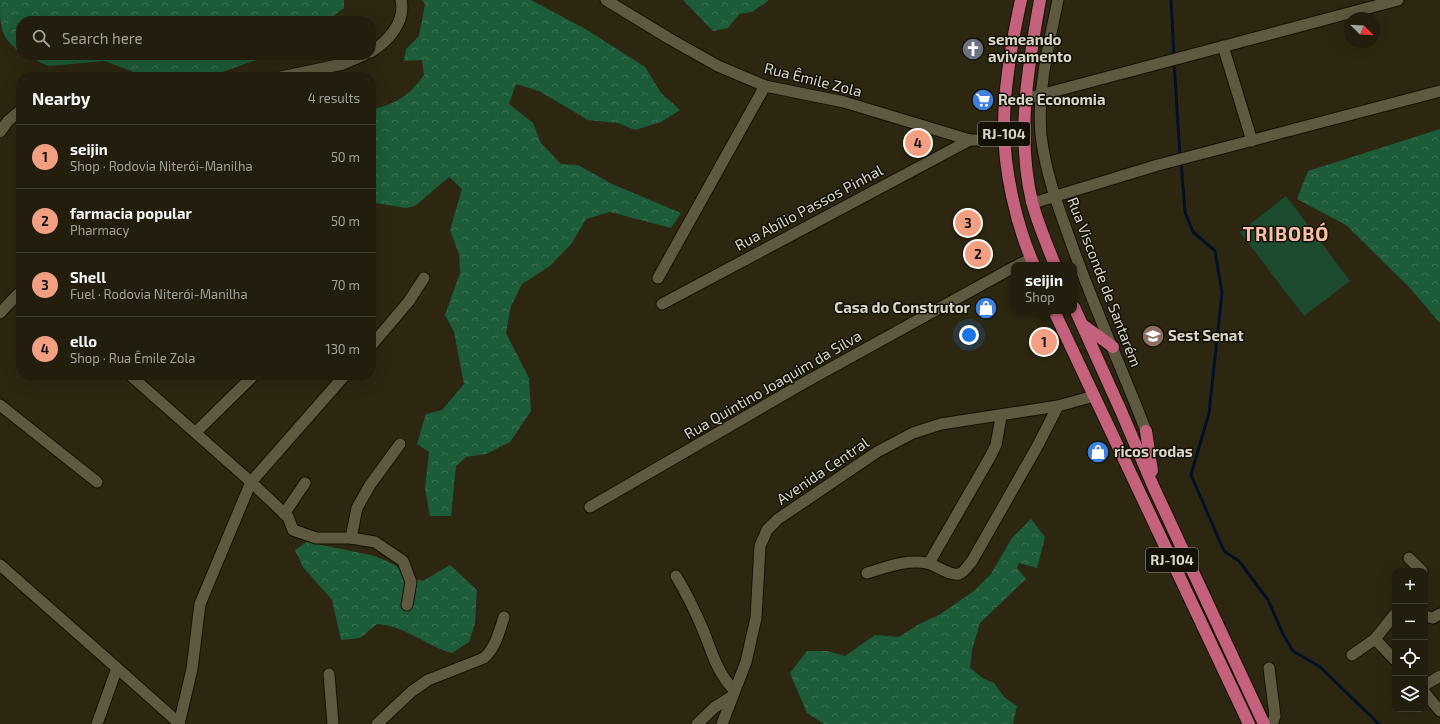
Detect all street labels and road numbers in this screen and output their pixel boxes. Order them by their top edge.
street label: Rua Êmile Zola [762,58,864,100]
road number: RJ-104 [978,122,1030,146]
street label: Rua Abílio Passos Pinhal [731,160,886,254]
street label: Rua Visconde de Santarém [1064,194,1146,369]
street label: Rua Quintino Joaquim da Silva [681,326,865,443]
street label: Avenida Central [773,432,872,508]
road number: RJ-104 [1146,548,1198,572]

